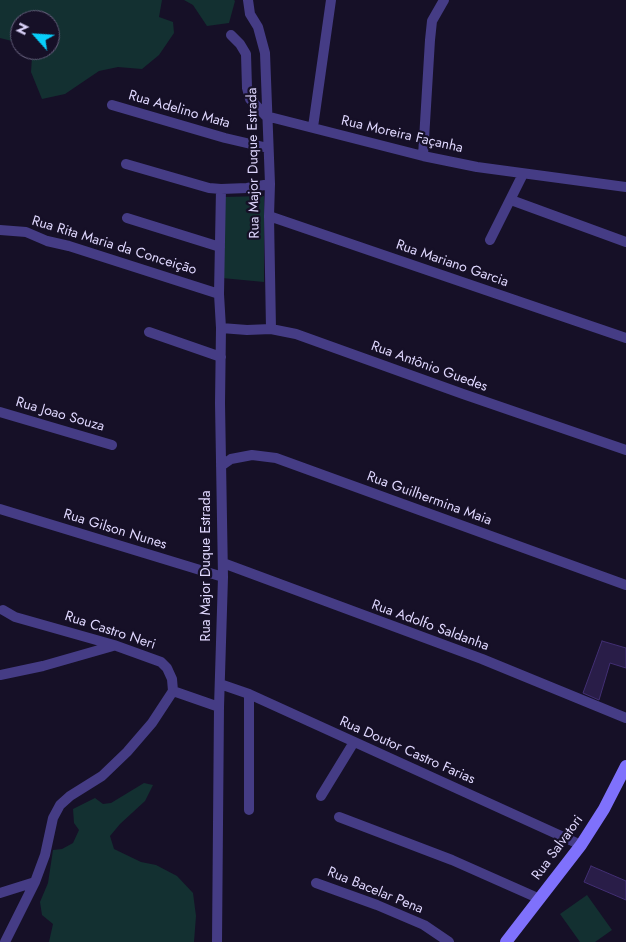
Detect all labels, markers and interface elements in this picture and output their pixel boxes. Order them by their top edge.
north arrow [10,10,60,60]
text: N [11,19,34,38]
street label: Rua Adelino Mata [126,87,232,133]
street label: Rua Major Duque Estrada [244,87,264,239]
street label: Rua Moreira Façanha [339,113,465,157]
street label: Rua Rita Maria da Conceição [30,213,198,279]
street label: Rua Mariano Garcia [394,237,510,291]
street label: Rua Antônio Guedes [368,338,490,396]
street label: Rua Joao Souza [14,394,106,436]
street label: Rua Guilhermina Maia [364,469,494,529]
street label: Rua Major Duque Estrada [199,491,215,641]
street label: Rua Gilson Nunes [61,506,169,554]
street label: Rua Adolfo Saldanha [369,597,491,655]
street label: Rua Castro Neri [63,608,157,654]
street label: Rua Doutor Castro Farias [337,714,477,788]
street label: Rua Salvatori [529,812,587,884]
street label: Rua Bacelar Pena [325,864,425,918]

